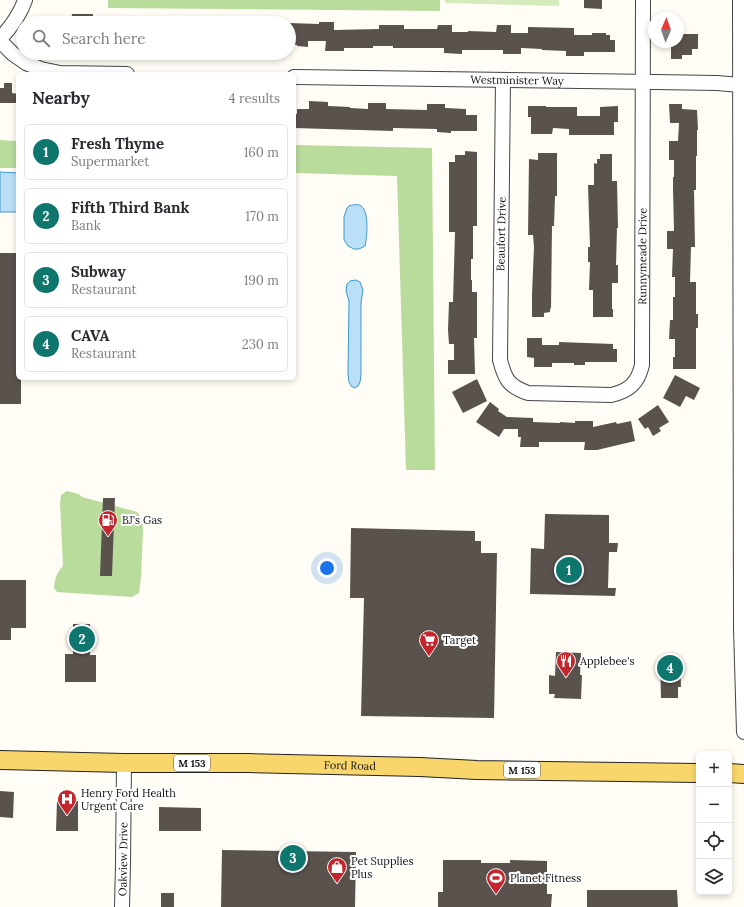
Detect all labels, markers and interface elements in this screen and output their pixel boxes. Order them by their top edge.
north arrow [648,12,684,48]
search box [16,16,296,60]
icon: search [30,27,52,49]
text: Search here [62,29,145,48]
street label: Westminister Way [470,72,564,88]
text: Nearby [32,87,90,109]
text: 4 results [229,90,280,107]
text: Fresh Thyme [71,134,164,153]
text: 1 [43,144,49,161]
text: 160 m [244,144,279,161]
text: Supermarket [71,153,149,170]
street label: Beaufort Drive [493,197,509,271]
text: Fifth Third Bank [71,198,190,217]
text: 2 [43,208,49,225]
text: 170 m [245,208,279,225]
street label: Runnymeade Drive [635,208,649,305]
text: Bank [71,217,101,234]
text: Subway [71,262,126,281]
text: 3 [42,272,50,289]
text: 190 m [244,272,279,289]
text: Restaurant [71,281,137,298]
text: CAVA [71,326,110,345]
text: 4 [42,336,50,353]
text: 230 m [242,336,279,353]
text: Restaurant [71,345,137,362]
fuel station icon: BJ's Gas [97,509,119,537]
place label: BJ's Gas [122,513,162,527]
pin: 1 [556,555,582,585]
your location [317,558,337,578]
pin: 2 [69,624,95,654]
supermarket icon: Target [418,629,440,657]
place label: Target [443,633,477,647]
restaurant icon: Applebee's [555,650,577,678]
pin: 4 [657,653,683,683]
place label: Applebee's [579,654,635,668]
map controls [696,751,732,895]
button: + [696,751,732,787]
road number: M 153 [174,755,210,771]
street label: Ford Road [324,758,377,773]
road number: M 153 [504,762,540,778]
place label: Henry Ford Health Urgent Care [81,786,176,813]
button: − [696,787,732,823]
hospital icon: Henry Ford Health Urgent Care [56,788,78,816]
street label: Oakview Drive [115,822,130,896]
button: locate [696,823,732,859]
pin: 3 [280,843,306,873]
place label: Pet Supplies Plus [351,854,414,881]
shop icon: Pet Supplies Plus [326,856,348,884]
button: layers [696,859,732,895]
sports icon: Planet Fitness [485,867,507,895]
place label: Planet Fitness [510,871,581,885]

